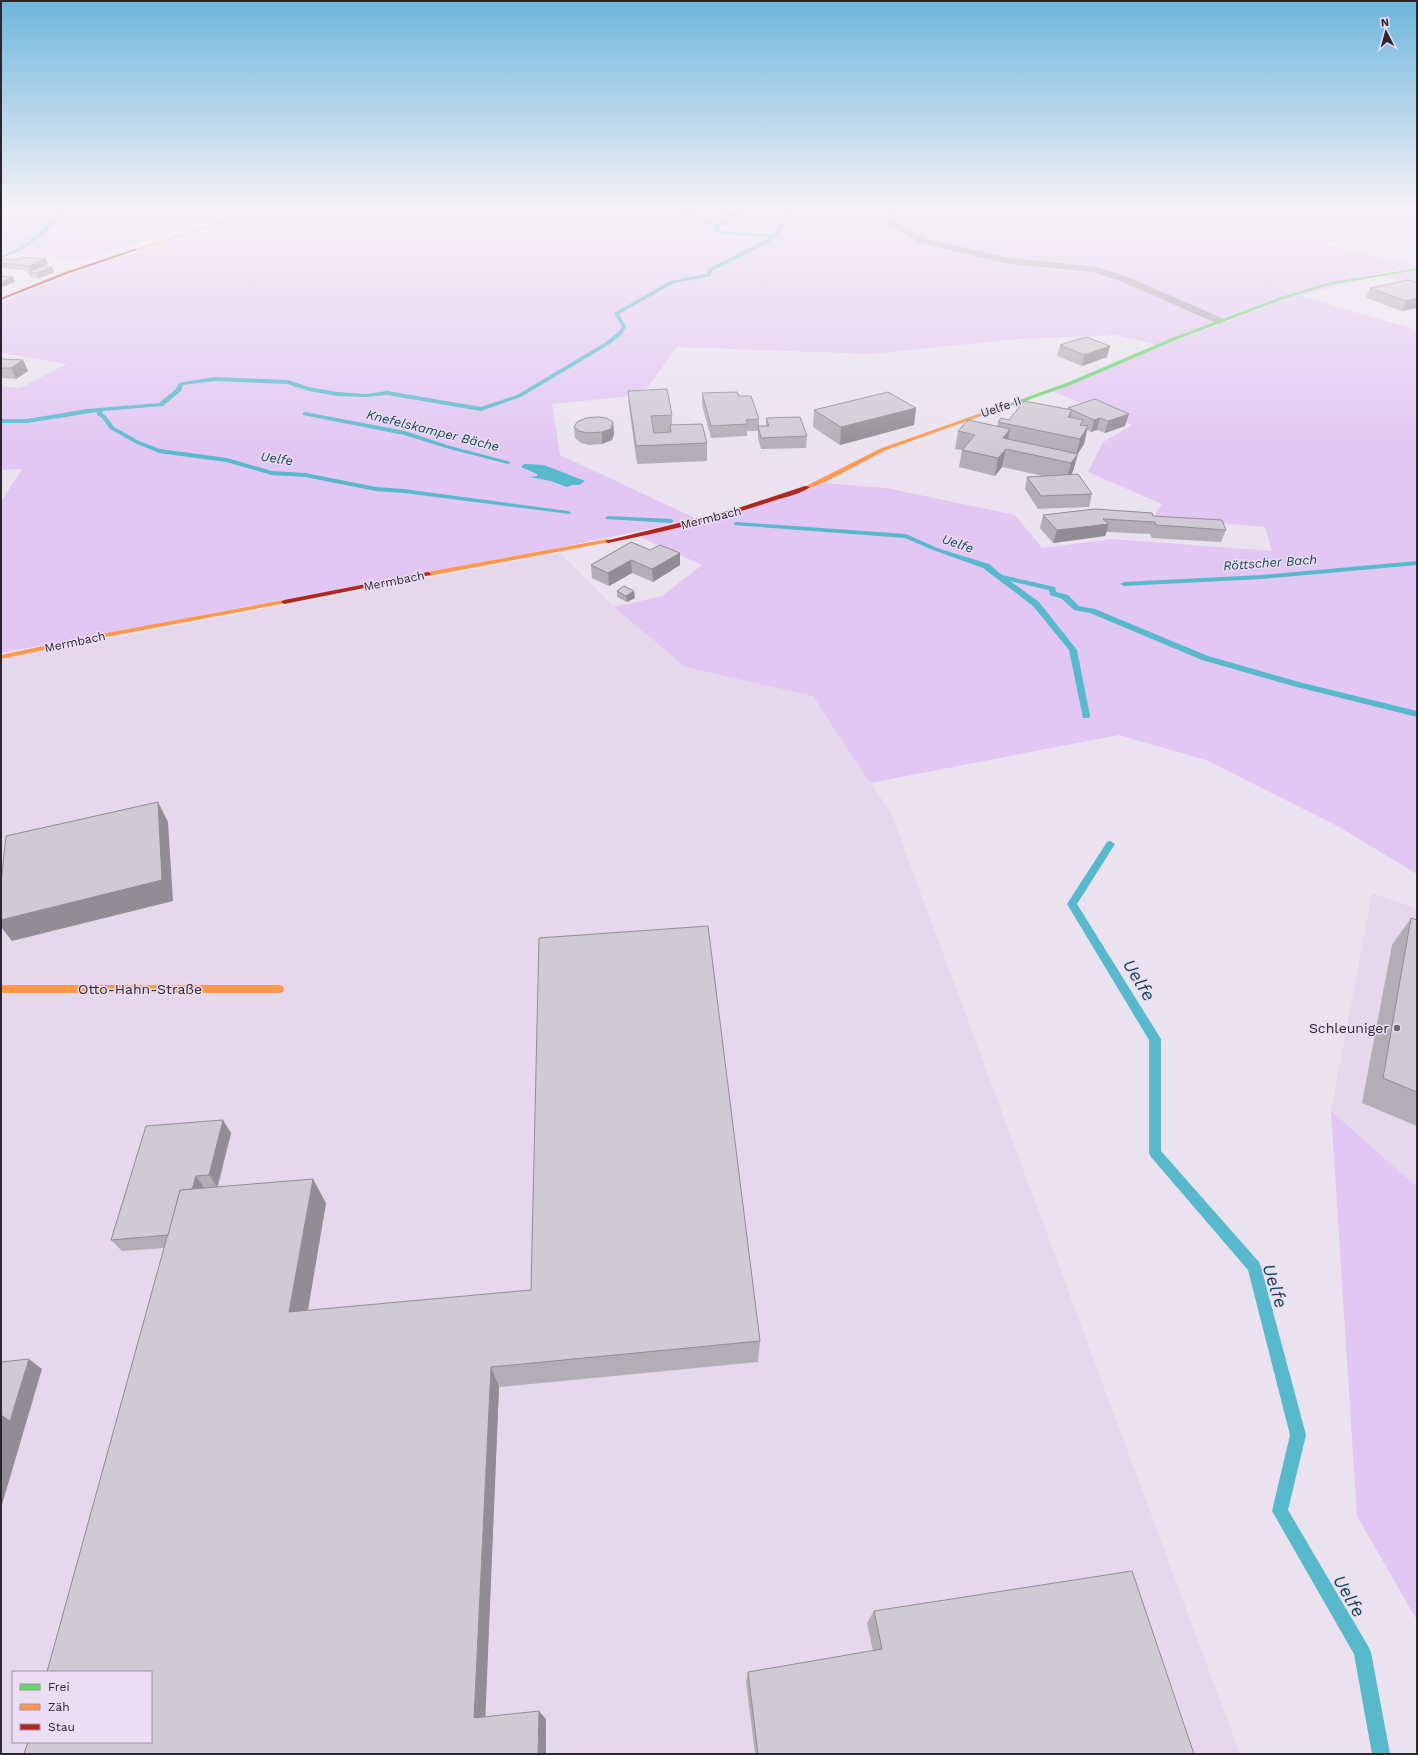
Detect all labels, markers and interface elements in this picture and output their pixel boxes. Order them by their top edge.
north arrow [1366,12,1406,52]
text: N [1380,16,1390,29]
street label: Uelfe II [979,394,1023,420]
water label: Knefelskamper Bäche [365,407,501,454]
water label: Uelfe [260,449,294,468]
street label: Mermbach [679,504,743,532]
water label: Uelfe [940,531,976,556]
water label: Röttscher Bach [1223,552,1318,573]
street label: Mermbach [362,568,426,594]
street label: Mermbach [43,629,107,655]
water label: Uelfe [1119,955,1160,1005]
street label: Otto-Hahn-Straße [78,981,202,997]
place label: Schleuniger [1309,1020,1389,1036]
marker: Schleuniger [1392,1023,1402,1033]
water label: Uelfe [1259,1261,1292,1311]
water label: Uelfe [1329,1571,1370,1621]
legend [12,1671,152,1743]
text: Frei [48,1680,70,1694]
text: Zäh [48,1700,70,1714]
text: Stau [48,1720,75,1734]

